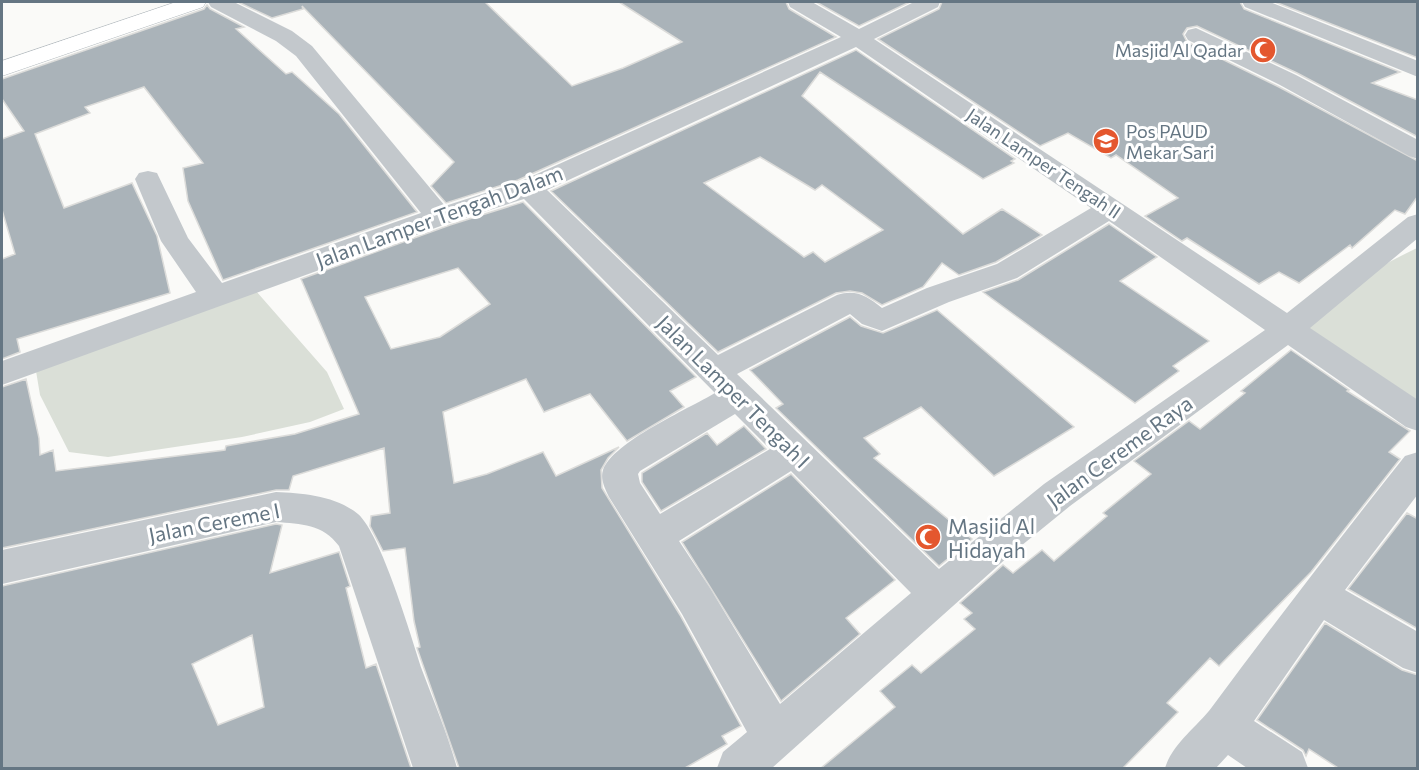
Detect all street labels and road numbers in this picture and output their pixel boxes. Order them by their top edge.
street label: Jalan Lamper Tengah II [963,103,1125,223]
street label: Jalan Lamper Tengah Dalam [312,160,566,272]
street label: Jalan Lamper Tengah I [652,309,816,473]
street label: Jalan Cereme Raya [1041,390,1197,512]
street label: Jalan Cereme I [146,497,282,547]

